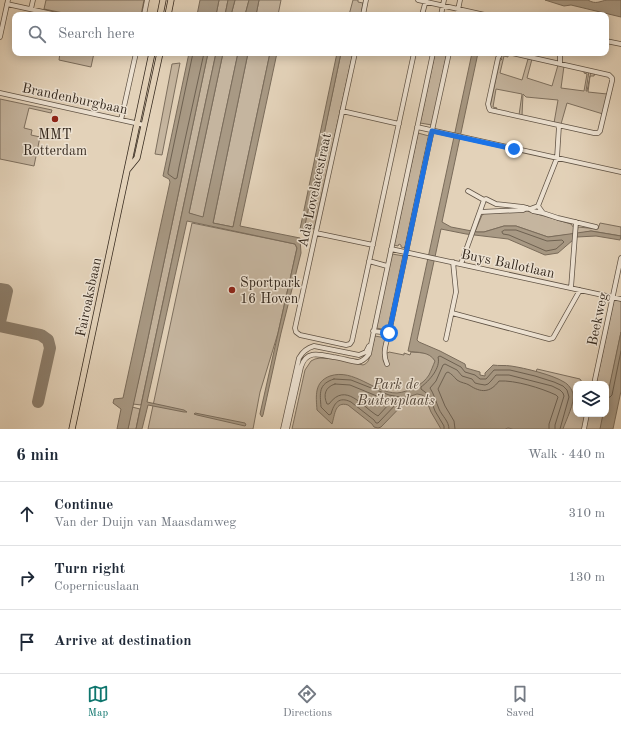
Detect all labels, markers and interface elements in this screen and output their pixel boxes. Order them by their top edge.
search box [12,12,609,56]
icon: search [26,23,48,45]
text: Search here [58,27,135,42]
street label: Brandenburgbaan [21,81,129,117]
marker: MMT Rotterdam [50,114,60,124]
place label: MMT Rotterdam [23,128,87,158]
street label: Ada Lovelacestraat [296,132,334,249]
route end [505,140,523,158]
street label: Buys Ballotlaan [460,247,556,281]
street label: Fairoaksbaan [74,256,104,338]
place label: Sportpark 16 Hoven [240,276,301,306]
marker: Sportpark 16 Hoven [227,285,237,295]
street label: Beekweg [586,291,611,347]
route start [380,324,398,342]
park label: Park de Buitenplaats [356,378,435,409]
map controls [573,381,609,417]
button: layers [573,381,609,417]
text: 6 min [16,447,59,464]
text: Walk · 440 m [528,448,605,461]
text: Continue [54,498,113,513]
icon: ahead [16,503,38,525]
text: 310 m [568,507,605,520]
text: Van der Duijn van Maasdamweg [54,516,236,529]
text: Turn right [54,562,125,577]
icon: right [16,567,38,589]
text: 130 m [568,571,605,584]
text: Copernicuslaan [54,580,139,593]
icon: arrive [16,631,38,653]
text: Arrive at destination [54,634,192,649]
tab: Map [87,683,109,721]
tab: Directions [283,683,332,721]
tab: Saved [506,683,534,721]

